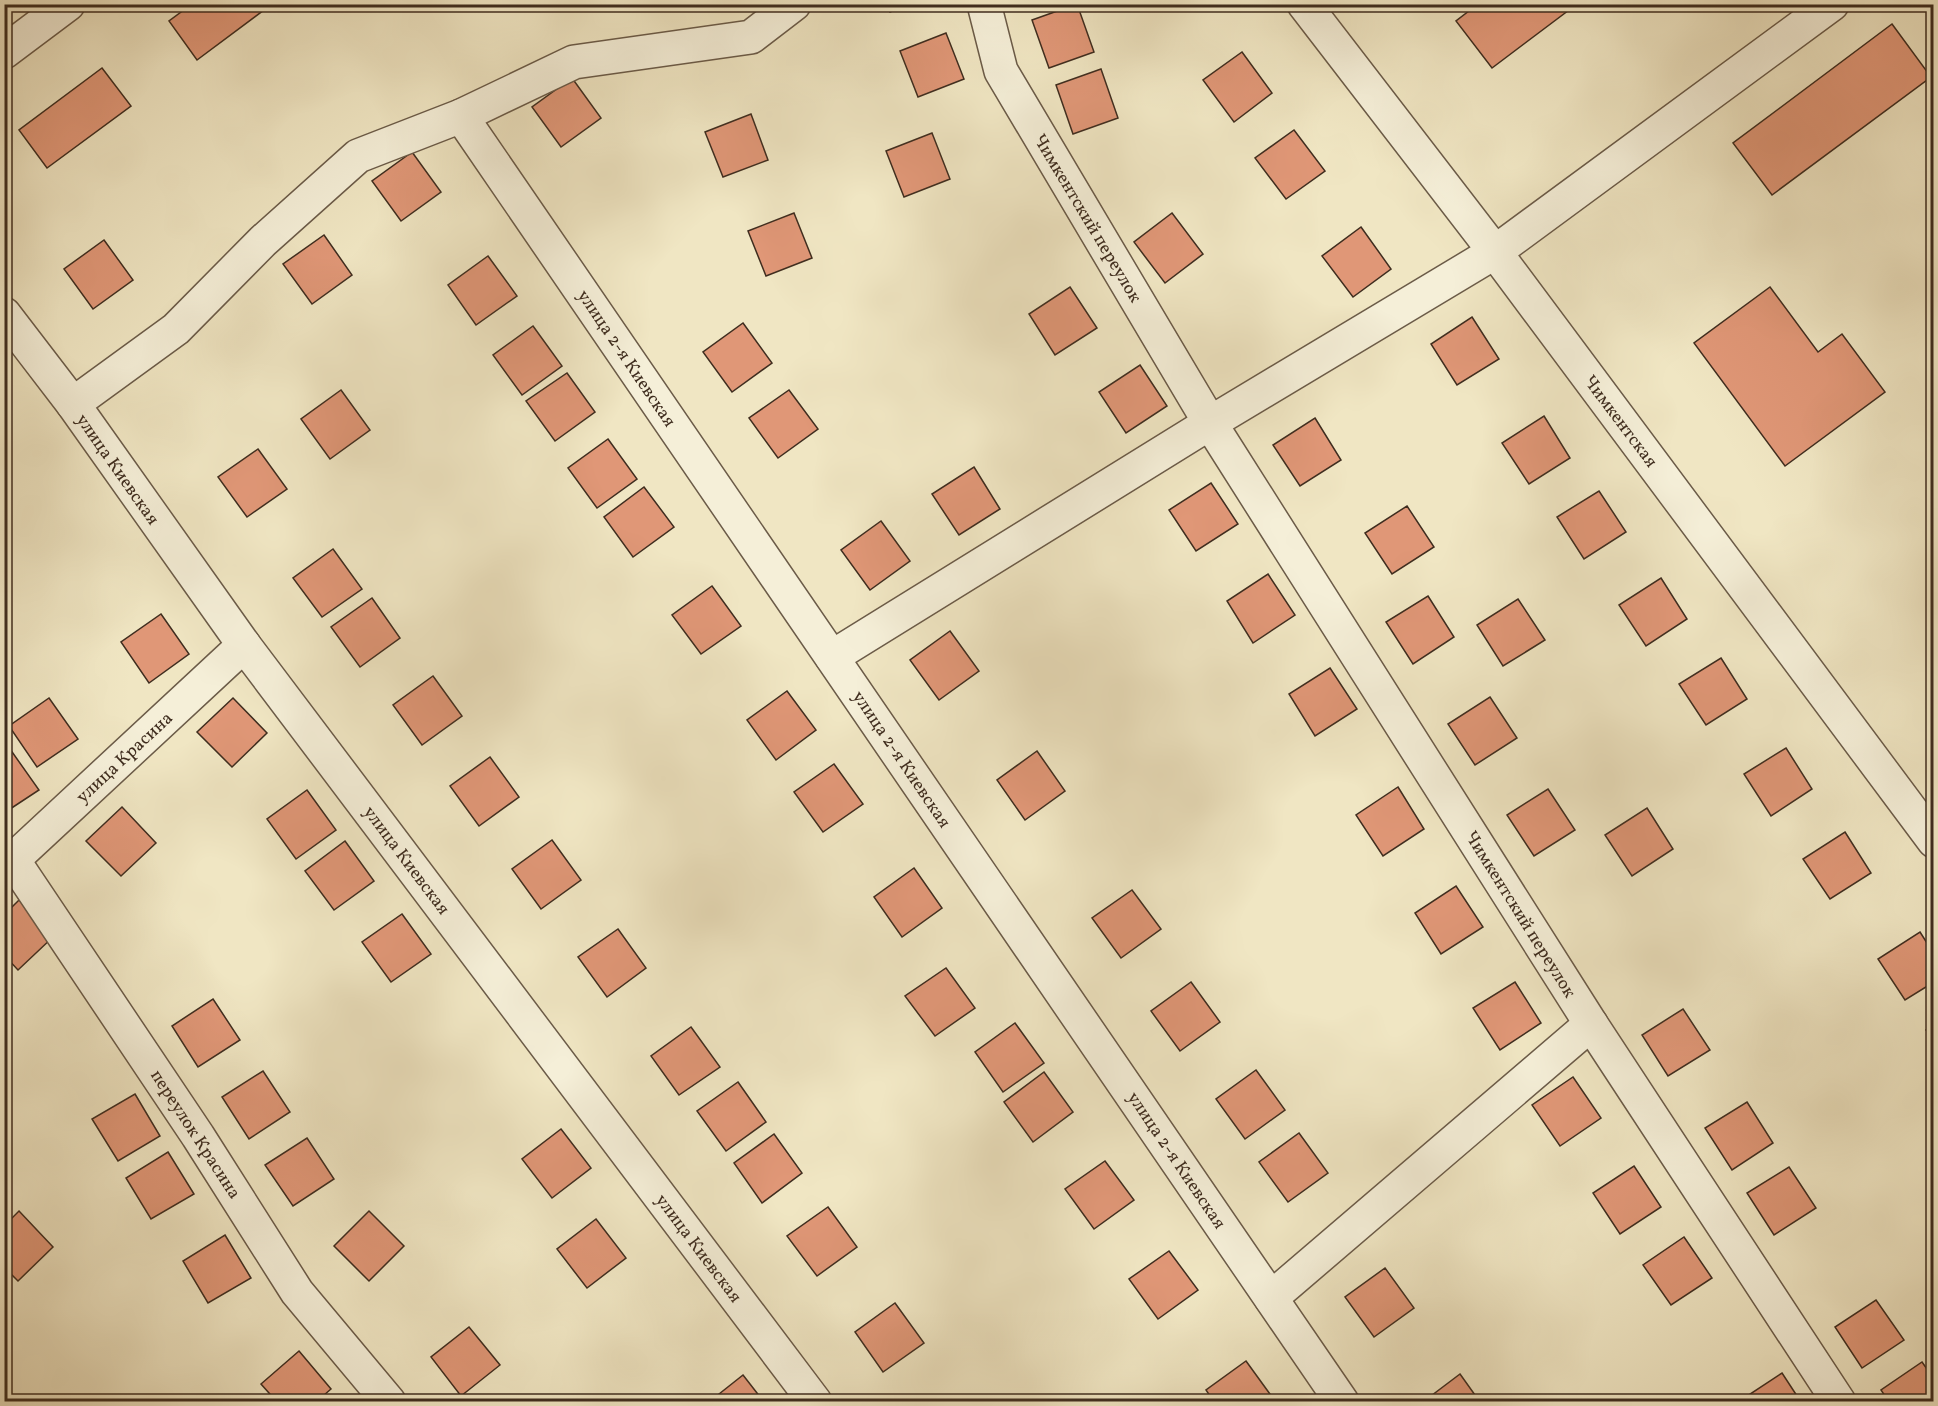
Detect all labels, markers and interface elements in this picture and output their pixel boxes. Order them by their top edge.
street label: Чимкентский переулок [1026,130,1147,308]
street label: улица 2-я Киевская [570,285,681,432]
street label: Чимкентская [1577,371,1663,473]
street label: улица Киевская [69,409,164,530]
street label: улица 2-я Киевская [845,686,956,833]
street label: улица Красина [71,707,179,810]
street label: улица Киевская [357,801,455,921]
street label: Чимкентский переулок [1458,826,1582,1003]
street label: переулок Красина [143,1065,246,1205]
street label: улица 2-я Киевская [1120,1087,1231,1234]
street label: улица Киевская [649,1189,747,1309]

